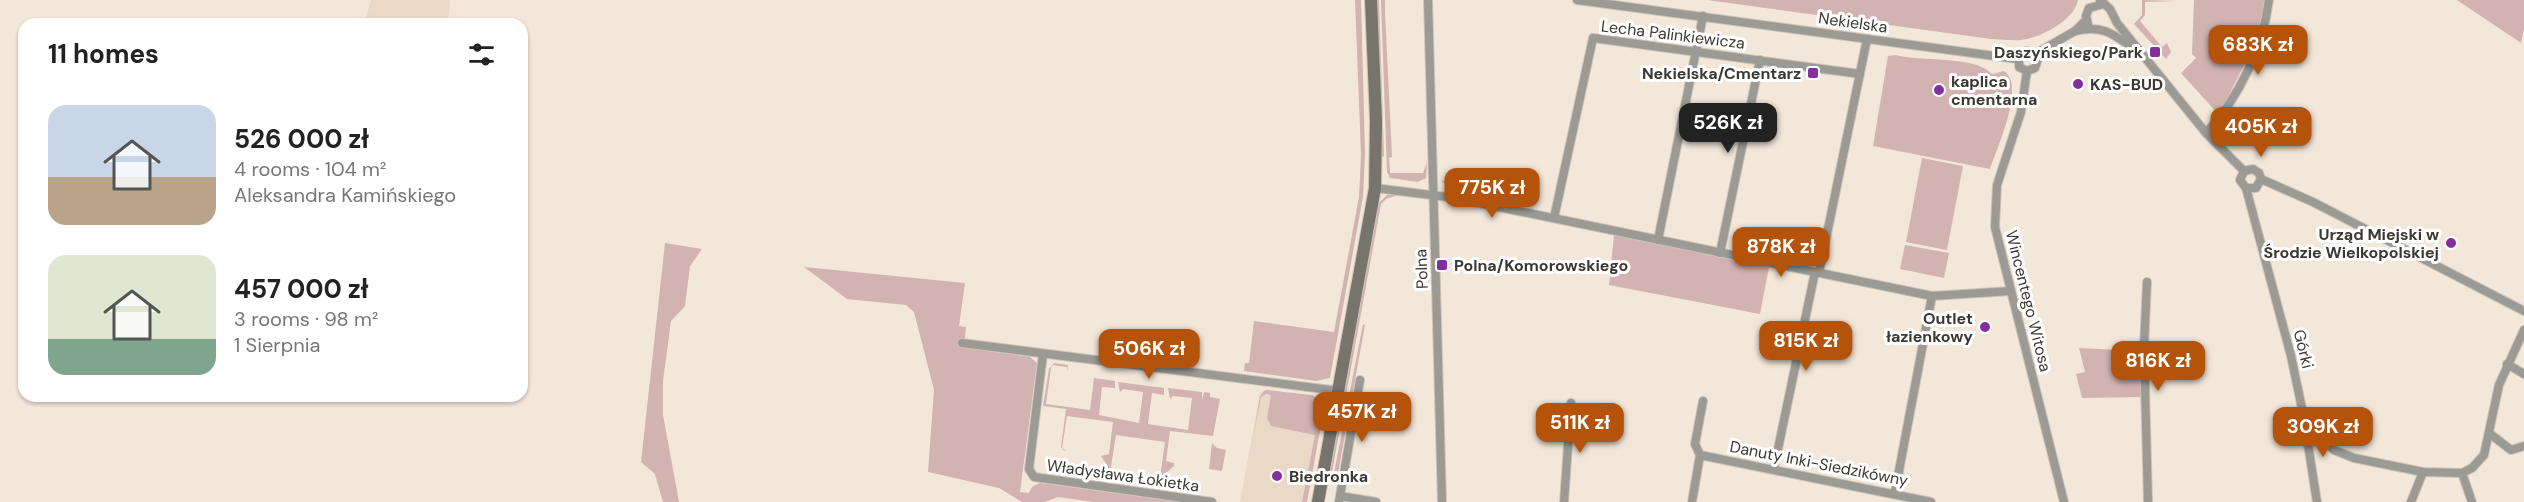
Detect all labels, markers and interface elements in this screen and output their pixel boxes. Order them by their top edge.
street label: Nekielska [1817,7,1889,38]
street label: Lecha Palinkiewicza [1600,15,1746,54]
pin: 683K zł [2203,25,2313,76]
text: 683K zł [2223,31,2293,57]
text: 11 homes [48,37,159,71]
icon: filters [465,38,498,71]
place label: Daszyńskiego/Park [1994,42,2144,63]
marker: Daszyńskiego/Park [2148,45,2162,59]
place label: Nekielska/Cmentarz [1642,63,1801,84]
marker: Nekielska/Cmentarz [1806,66,1820,80]
place label: kaplica cmentarna [1951,71,2037,110]
place label: KAS-BUD [2090,74,2163,95]
marker: KAS-BUD [2071,77,2085,91]
marker: kaplica cmentarna [1932,83,1946,97]
pin: 526K zł [1673,103,1783,154]
pin: 405K zł [2206,107,2316,158]
text: 526K zł [1693,109,1763,135]
text: 405K zł [2225,113,2297,139]
text: 526 000 zł [234,122,369,156]
icon: home [96,129,168,201]
text: 4 rooms · 104 m² [234,156,386,182]
pin: 775K zł [1437,168,1547,219]
text: 775K zł [1459,174,1525,200]
text: Aleksandra Kamińskiego [234,182,456,208]
place label: Urząd Miejski w Środzie Wielkopolskiej [2263,224,2439,263]
pin: 878K zł [1726,227,1836,278]
street label: Wincentego Witosa [2001,228,2056,374]
text: 878K zł [1746,233,1816,259]
marker: Urząd Miejski w Środzie Wielkopolskiej [2444,236,2458,250]
street label: Polna [1410,249,1433,289]
place label: Polna/Komorowskiego [1454,255,1628,276]
marker: Polna/Komorowskiego [1435,258,1449,272]
text: 457 000 zł [234,272,368,306]
icon: home [96,279,168,351]
text: 3 rooms · 98 m² [234,306,378,332]
place label: Outlet łazienkowy [1886,308,1973,347]
marker: Outlet łazienkowy [1978,320,1992,334]
pin: 815K zł [1751,321,1861,372]
text: 815K zł [1773,327,1839,353]
street label: Górki [2289,327,2318,371]
pin: 506K zł [1094,329,1204,380]
text: 1 Sierpnia [234,332,320,358]
text: 506K zł [1113,335,1185,361]
pin: 816K zł [2103,341,2213,392]
text: 816K zł [2125,347,2191,373]
pin: 457K zł [1307,392,1417,443]
text: 457K zł [1327,398,1397,424]
pin: 511K zł [1525,403,1635,454]
pin: 309K zł [2268,407,2378,458]
text: 511K zł [1550,409,1610,435]
text: 309K zł [2287,413,2359,439]
street label: Danuty Inki-Siedzikówny [1728,436,1910,491]
street label: Władysława Łokietka [1045,454,1201,497]
place label: Biedronka [1289,466,1368,487]
marker: Biedronka [1270,469,1284,483]

